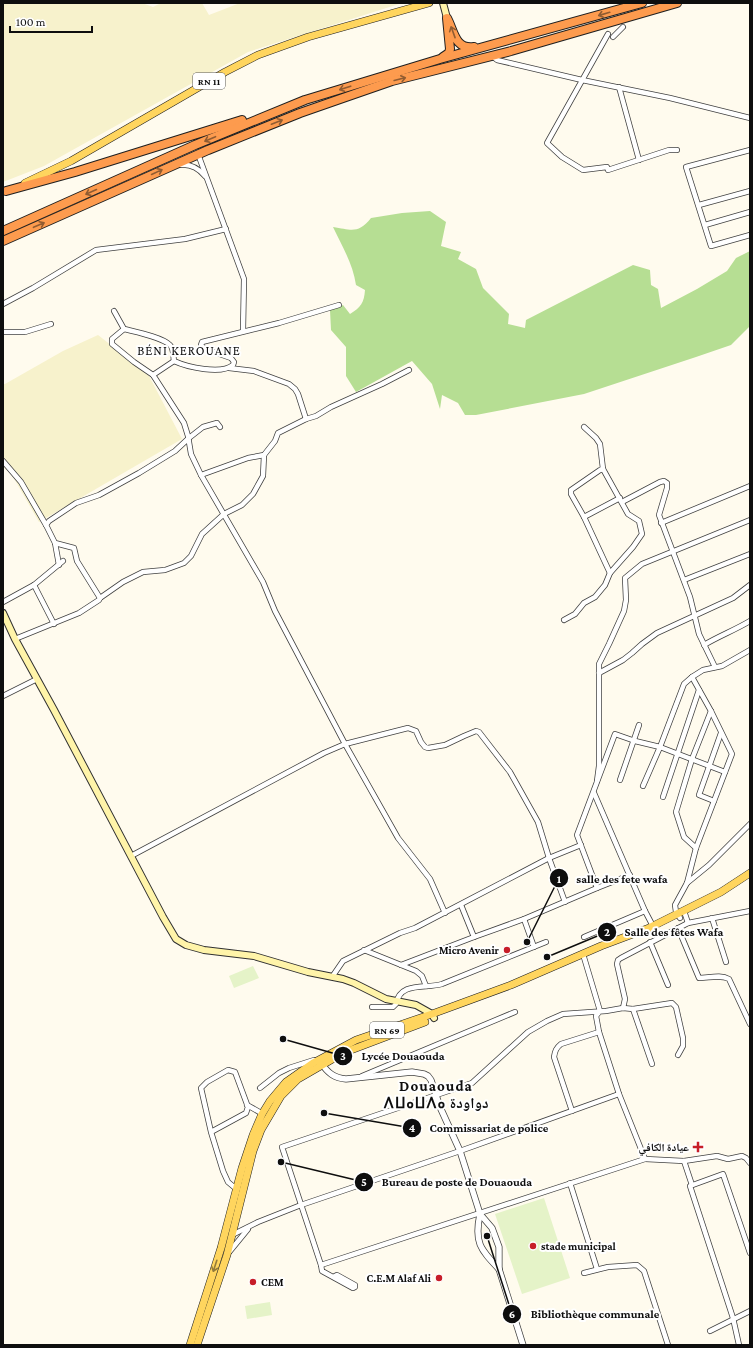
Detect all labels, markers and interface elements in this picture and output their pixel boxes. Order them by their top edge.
scale bar [10,8,92,34]
one-way arrow [598,10,611,18]
text: 100 m [16,15,46,29]
one-way arrow [448,26,456,38]
road number: RN 11 [193,73,225,89]
one-way arrow [393,75,406,82]
one-way arrow [338,85,351,92]
one-way arrow [271,117,283,125]
one-way arrow [204,136,216,143]
one-way arrow [151,168,163,175]
one-way arrow [86,188,98,196]
one-way arrow [32,221,44,229]
district label: BÉNI KEROUANE [137,343,241,358]
callout: salle des fete wafa [549,866,676,890]
text: 1 [557,872,562,886]
text: salle des fete wafa [576,872,668,886]
callout: Salle des fêtes Wafa [597,920,732,944]
text: 2 [604,925,610,939]
text: Salle des fêtes Wafa [625,925,724,939]
place label: Micro Avenir [439,944,500,956]
marker: Micro Avenir [502,945,512,955]
road number: RN 69 [370,1022,404,1038]
callout: Lycée Douaouda [333,1044,452,1068]
text: 3 [340,1049,346,1063]
text: Lycée Douaouda [361,1049,445,1063]
district label: Douaouda ⴷⵡⴰⵡⴷⴰ دواودة [384,1078,488,1111]
callout: Commissariat de police [402,1116,557,1140]
text: 4 [409,1121,416,1135]
text: Commissariat de police [430,1121,549,1135]
place label: عيادة الكافي [639,1141,689,1156]
marker: عيادة الكافي [692,1141,704,1153]
callout: Bureau de poste de Douaouda [354,1170,540,1194]
text: 5 [361,1175,367,1189]
text: Bureau de poste de Douaouda [382,1175,532,1189]
place label: stade municipal [541,1240,617,1252]
marker: stade municipal [528,1241,538,1251]
one-way arrow [211,1259,218,1272]
place label: C.E.M Alaf Ali [367,1272,432,1284]
marker: C.E.M Alaf Ali [434,1273,444,1283]
place label: CEM [261,1276,284,1288]
marker: CEM [248,1277,258,1287]
callout: Bibliothèque communale [502,1302,667,1326]
text: 6 [509,1307,515,1321]
text: Bibliothèque communale [531,1307,660,1321]

